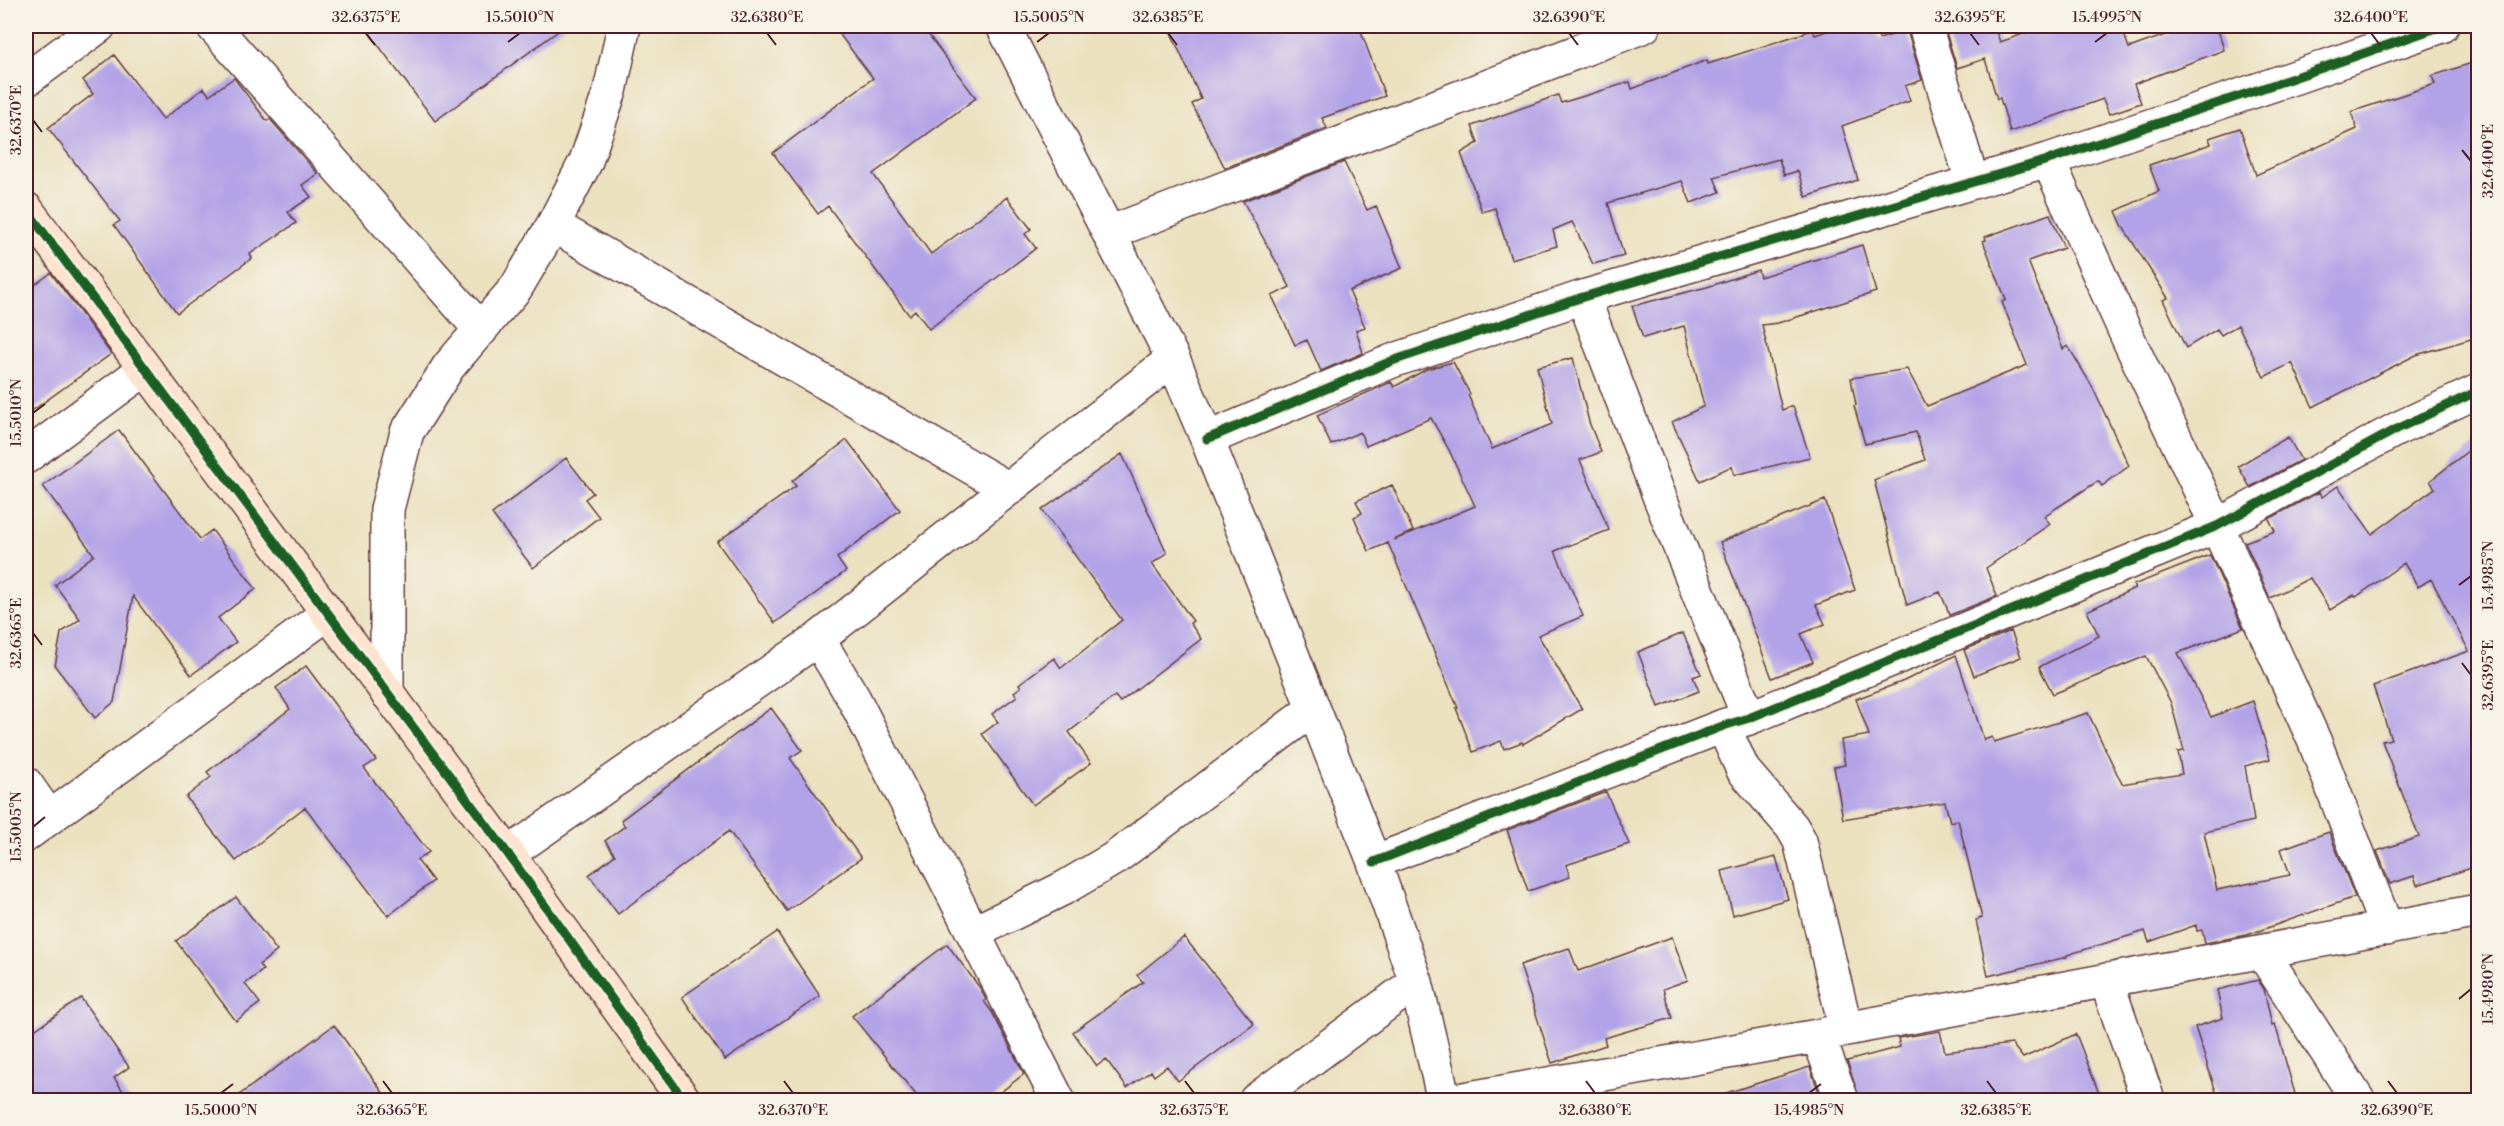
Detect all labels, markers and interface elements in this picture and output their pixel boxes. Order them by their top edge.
text: 32.6375°E [332,8,400,27]
text: 15.5010°N [486,8,554,27]
text: 32.6380°E [731,8,803,27]
text: 15.5005°N [1013,8,1085,27]
text: 32.6385°E [1133,8,1203,27]
text: 32.6390°E [1533,8,1605,27]
text: 32.6395°E [1935,8,2005,27]
text: 15.4995°N [2072,8,2142,27]
text: 32.6400°E [2334,8,2408,27]
text: 32.6370°E [7,85,26,155]
text: 32.6400°E [2479,124,2498,198]
text: 15.5010°N [7,379,26,447]
text: 15.4985°N [2479,541,2498,611]
text: 32.6365°E [7,598,26,668]
text: 32.6395°E [2479,640,2498,710]
text: 15.5005°N [7,791,26,863]
text: 15.4980°N [2479,953,2498,1025]
text: 15.5000°N [185,1101,257,1120]
text: 32.6365°E [357,1101,427,1120]
text: 32.6370°E [758,1101,828,1120]
text: 32.6375°E [1160,1101,1228,1120]
text: 32.6380°E [1559,1101,1631,1120]
text: 15.4985°N [1774,1101,1844,1120]
text: 32.6385°E [1961,1101,2031,1120]
text: 32.6390°E [2361,1101,2433,1120]

